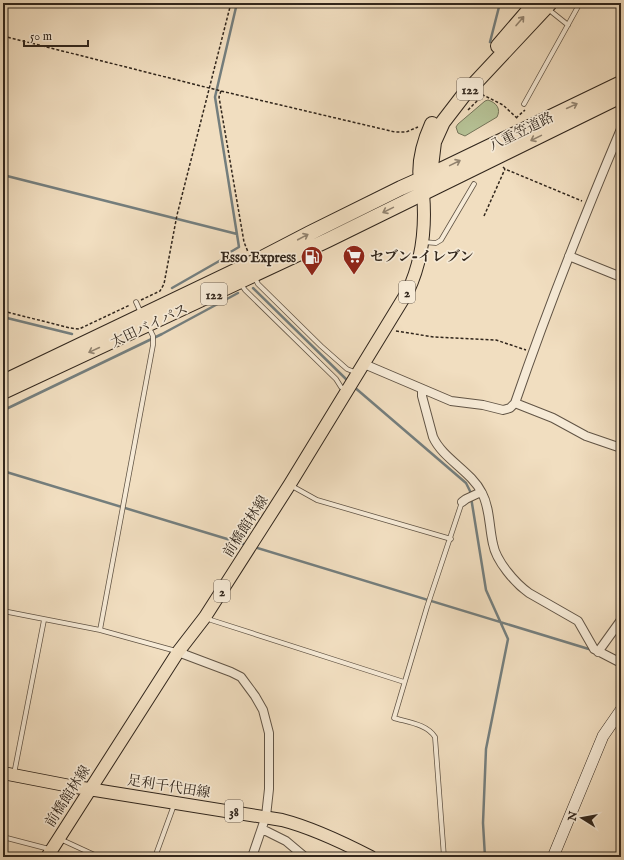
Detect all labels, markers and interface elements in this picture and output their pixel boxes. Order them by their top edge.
one-way arrow [515,16,524,26]
scale bar [24,22,88,48]
text: 50 m [30,29,52,44]
road number: 122 [457,78,483,100]
one-way arrow [566,102,578,109]
street label: 八重笠道路 [486,108,557,155]
one-way arrow [530,135,542,142]
one-way arrow [449,159,461,166]
one-way arrow [383,207,395,215]
one-way arrow [296,232,308,240]
supermarket icon: セブン-イレブン [341,243,367,276]
fuel station icon: Esso Express [299,244,325,277]
place label: セブン-イレブン [370,248,473,266]
place label: Esso Express [220,249,296,267]
road number: 2 [399,281,415,303]
road number: 122 [201,283,227,305]
street label: 太田バイパス [108,300,191,352]
one-way arrow [88,347,100,354]
street label: 前橋館林線 [219,492,272,561]
road number: 2 [214,580,230,602]
street label: 前橋館林線 [41,762,94,831]
street label: 足利千代田線 [126,772,212,802]
north arrow [562,798,602,838]
road number: 38 [225,800,243,822]
text: N [565,810,581,823]

